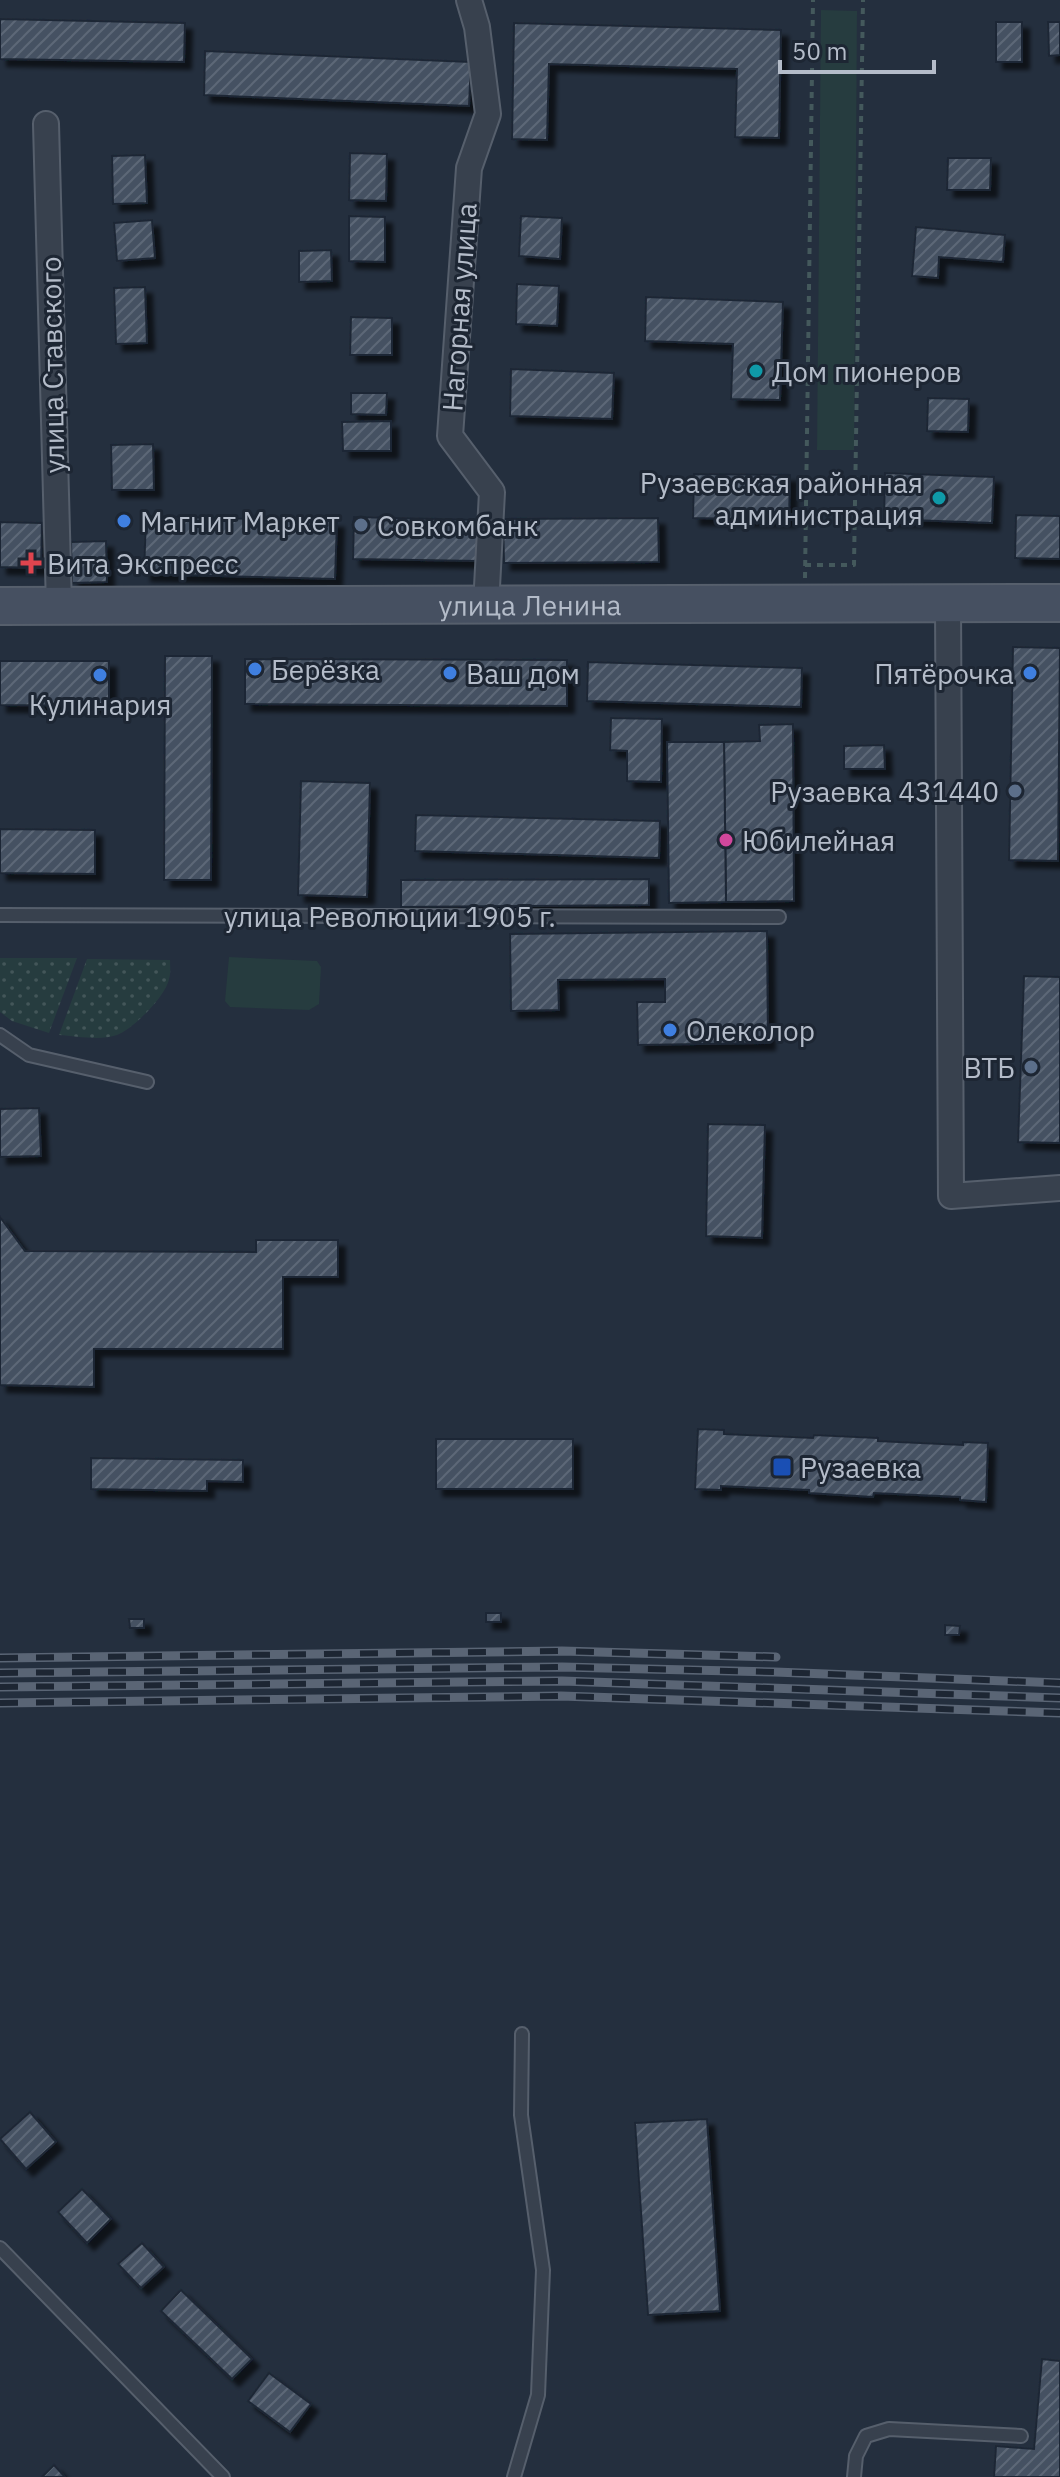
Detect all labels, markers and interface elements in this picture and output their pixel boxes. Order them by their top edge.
scale bar [780,24,934,74]
text: 50 m [792,35,847,67]
street label: Нагорная улица [433,201,485,412]
street label: улица Ставского [32,256,72,474]
place label: Дом пионеров [772,353,962,390]
marker: Дом пионеров [747,362,765,380]
place label: Рузаевская районная администрация [640,464,923,533]
marker: Рузаевская районная администрация [930,489,948,507]
place label: Магнит Маркет [140,503,340,540]
place label: Совкомбанк [377,507,538,544]
marker: Магнит Маркет [115,512,133,530]
marker: Совкомбанк [352,516,370,534]
place label: Вита Экспресс [47,545,239,582]
marker: Вита Экспресс [22,554,40,572]
street label: улица Ленина [438,586,622,623]
place label: Берёзка [271,651,380,688]
place label: Ваш дом [466,655,580,692]
place label: Пятёрочка [874,655,1014,692]
marker: Берёзка [246,660,264,678]
marker: Ваш дом [441,664,459,682]
marker: Пятёрочка [1021,664,1039,682]
marker: Кулинария [91,666,109,684]
place label: Кулинария [29,686,171,723]
place label: Рузаевка 431440 [770,773,999,810]
marker: Рузаевка 431440 [1006,782,1024,800]
place label: Юбилейная [742,822,895,859]
marker: Юбилейная [717,831,735,849]
street label: улица Революции 1905 г. [224,898,556,935]
place label: Олеколор [686,1012,815,1049]
marker: Олеколор [661,1021,679,1039]
place label: ВТБ [964,1049,1015,1086]
marker: ВТБ [1022,1058,1040,1076]
place label: Рузаевка [800,1449,921,1486]
marker: Рузаевка [771,1456,793,1478]

